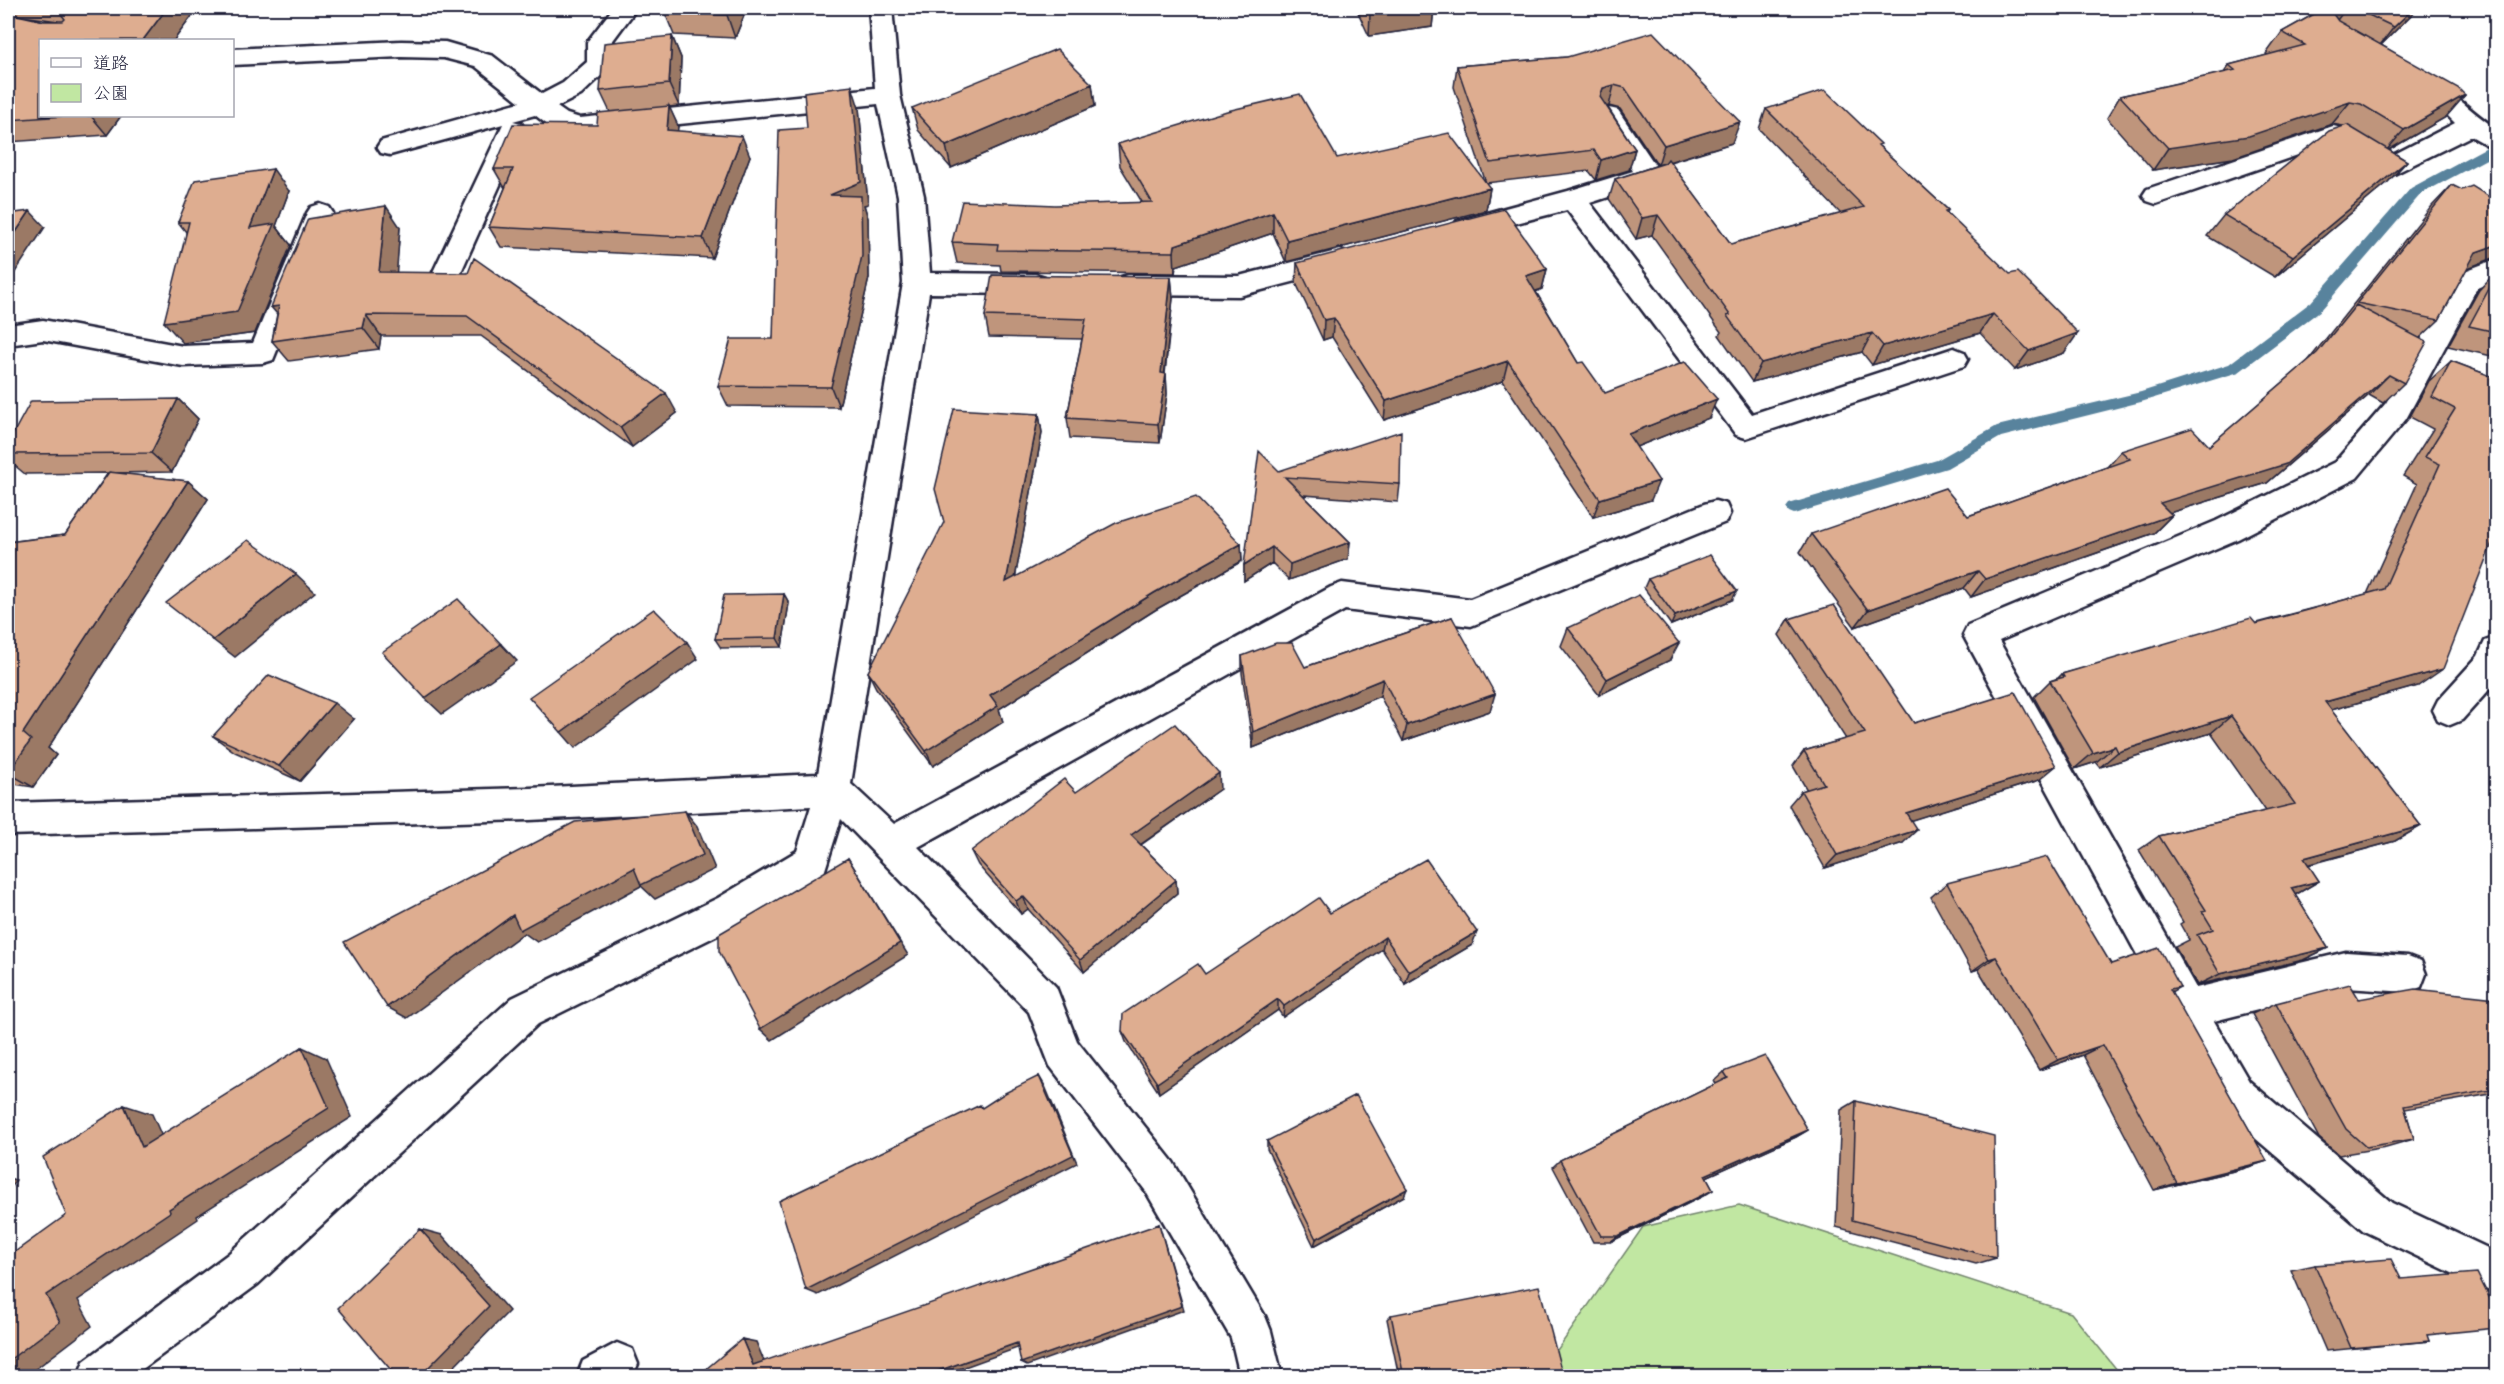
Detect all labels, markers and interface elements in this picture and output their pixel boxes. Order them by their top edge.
legend [39,39,234,117]
text: 道路 [93,50,129,79]
text: 公園 [93,80,129,109]

